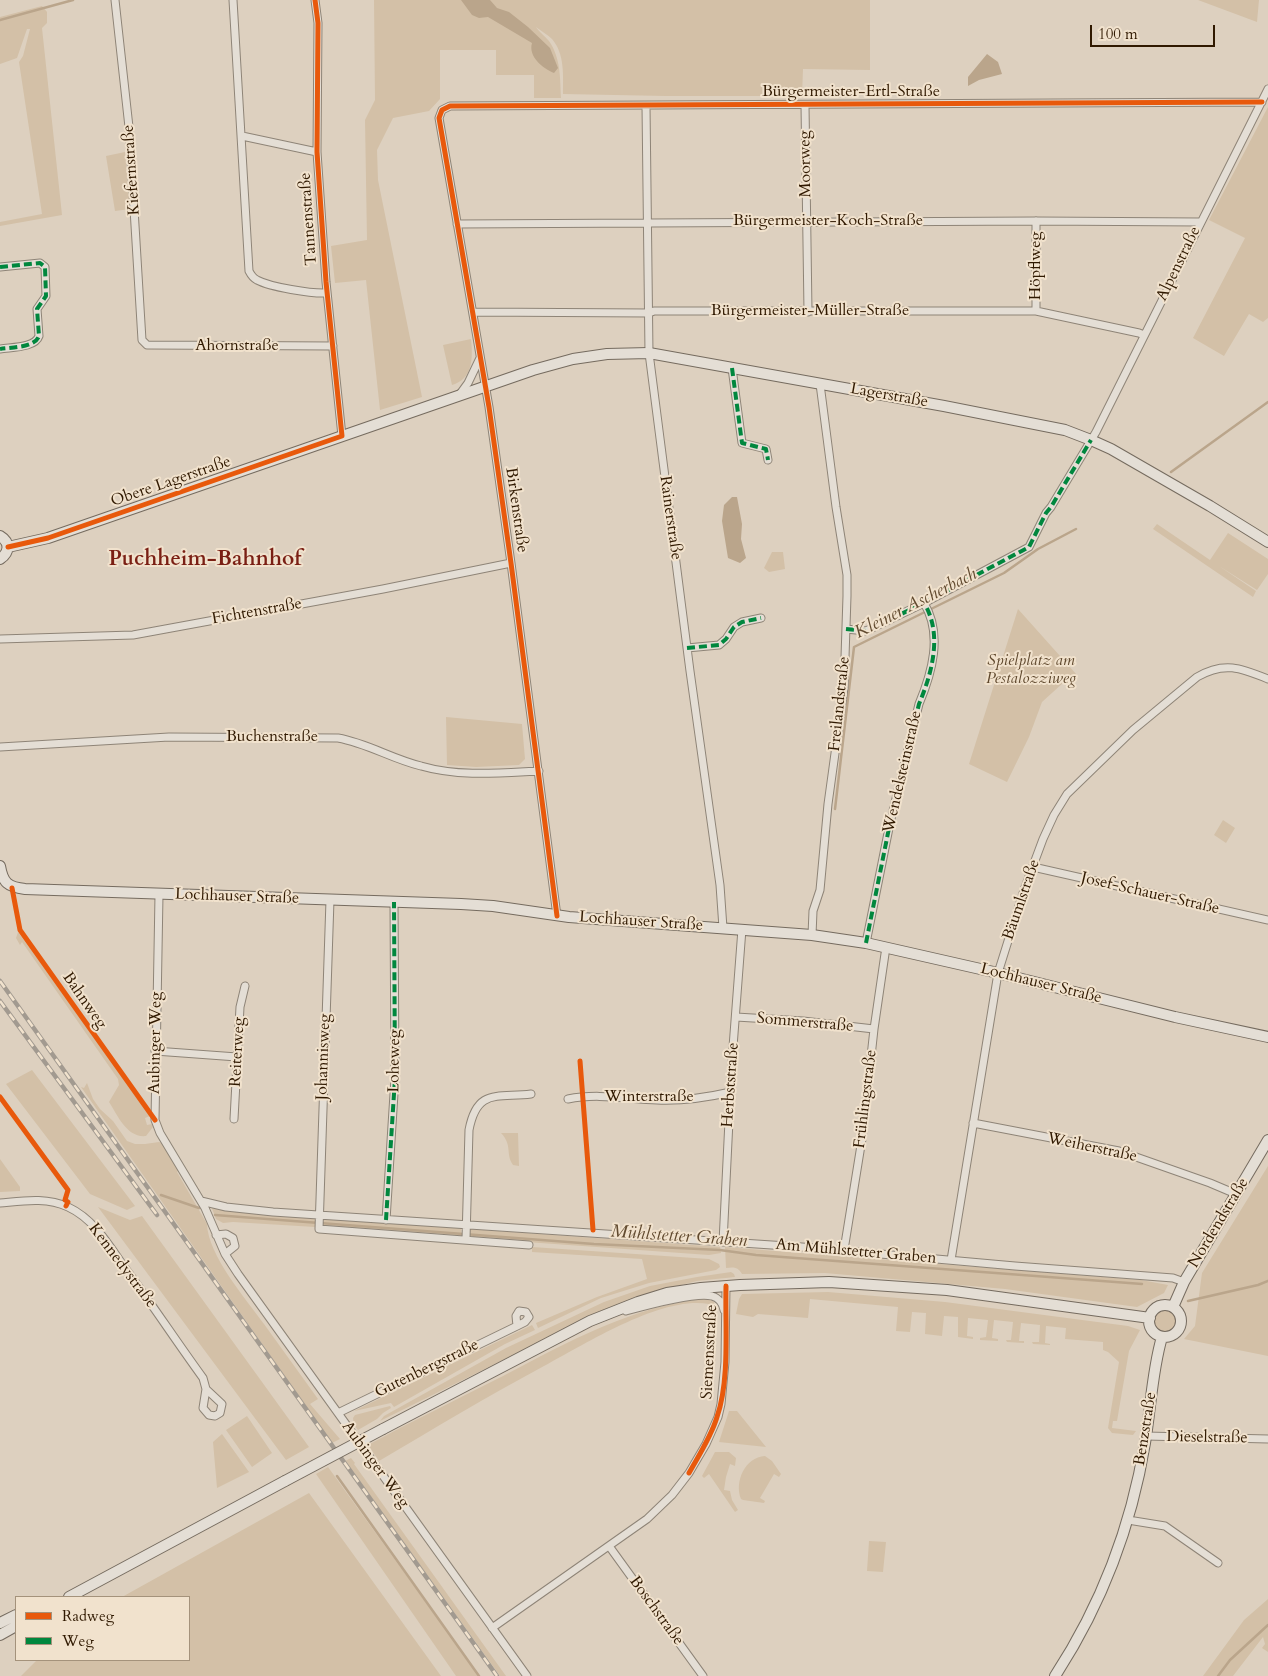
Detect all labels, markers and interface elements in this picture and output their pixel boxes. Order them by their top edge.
scale bar [1093,15,1218,47]
text: 100 m [1098,24,1138,44]
street label: Bürgermeister-Ertl-Straße [762,82,940,102]
street label: Kiefernstraße [119,124,145,216]
street label: Moorweg [796,130,816,198]
street label: Tannenstraße [296,172,322,266]
street label: Bürgermeister-Koch-Straße [733,211,923,231]
street label: Alpenstraße [1153,224,1205,304]
street label: Höpflweg [1026,232,1046,300]
street label: Bürgermeister-Müller-Straße [711,301,909,321]
street label: Ahornstraße [195,336,279,356]
street label: Lagerstraße [849,380,929,412]
street label: Obere Lagerstraße [108,452,234,512]
street label: Birkenstraße [501,466,531,554]
street label: Rainerstraße [655,475,685,561]
district label: Puchheim-Bahnhof [108,547,302,573]
water label: Kleiner Ascherbach [851,564,981,644]
street label: Fichtenstraße [210,595,304,629]
park label: Spielplatz am Pestalozziweg [986,651,1076,689]
street label: Freilandstraße [825,656,855,752]
street label: Wendelsteinstraße [880,709,926,835]
street label: Buchenstraße [226,727,318,747]
street label: Bäumlstraße [999,857,1045,943]
street label: Josef-Schauer-Straße [1079,869,1221,919]
street label: Lochhauser Straße [175,885,299,909]
street label: Lochhauser Straße [578,908,704,936]
street label: Lochhauser Straße [978,960,1104,1008]
street label: Bahnweg [58,969,110,1033]
street label: Aubinger Weg [146,992,166,1094]
street label: Sommerstraße [756,1009,854,1037]
street label: Johannisweg [313,1013,335,1101]
street label: Reiterweg [227,1017,249,1087]
street label: Loheweg [385,1029,405,1093]
street label: Herbststraße [718,1042,744,1128]
street label: Frühlingstraße [850,1049,882,1149]
street label: Winterstraße [604,1087,694,1107]
street label: Weiherstraße [1045,1129,1139,1167]
street label: Nordendstraße [1185,1175,1253,1271]
street label: Kennedystraße [84,1220,160,1312]
water label: Mühlstetter Graben [610,1221,748,1253]
street label: Am Mühlstetter Graben [775,1235,937,1269]
street label: Siemensstraße [698,1304,722,1400]
street label: Gutenbergstraße [372,1336,482,1402]
street label: Benzstraße [1131,1391,1161,1467]
street label: Aubinger Weg [337,1418,413,1512]
street label: Dieselstraße [1166,1428,1248,1448]
street label: Boschstraße [624,1573,688,1649]
legend [15,1596,190,1661]
text: Radweg [62,1606,114,1626]
text: Weg [62,1631,94,1651]

